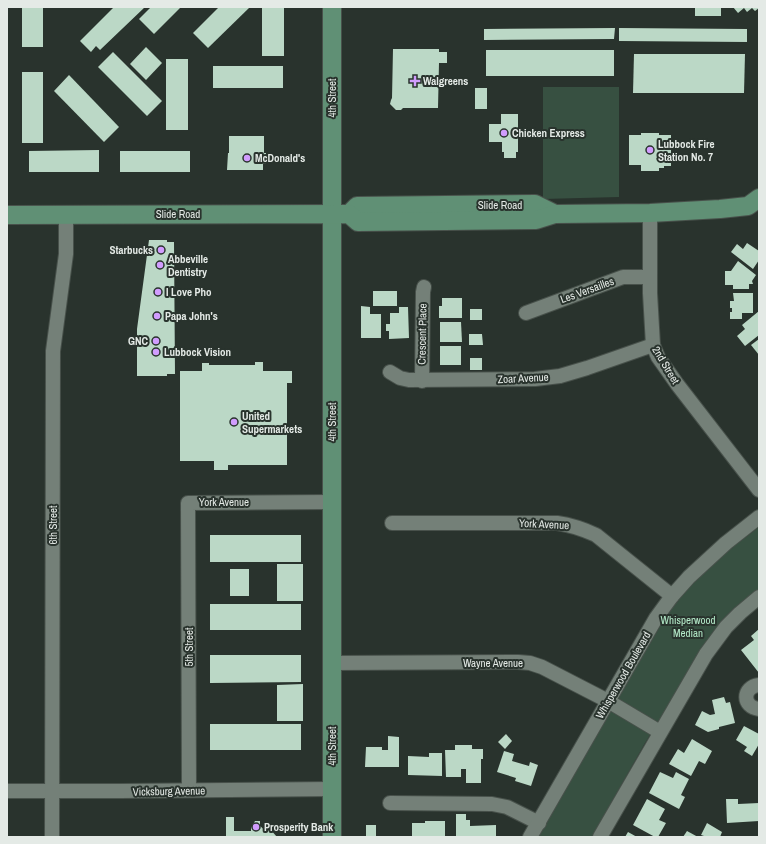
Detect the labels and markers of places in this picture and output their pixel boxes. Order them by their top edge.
place label: Walgreens [423,74,468,88]
marker: Walgreens [410,76,420,86]
place label: Chicken Express [512,126,585,140]
marker: Chicken Express [499,128,509,138]
place label: Lubbock Fire Station No. 7 [658,137,715,164]
marker: Lubbock Fire Station No. 7 [645,145,655,155]
place label: McDonald's [255,151,305,165]
marker: McDonald's [242,153,252,163]
place label: Starbucks [109,243,153,257]
marker: Starbucks [156,245,166,255]
place label: Abbeville Dentistry [168,252,208,279]
marker: Abbeville Dentistry [155,260,165,270]
place label: I Love Pho [166,285,212,299]
marker: I Love Pho [153,287,163,297]
place label: Papa John's [165,309,218,323]
marker: Papa John's [152,311,162,321]
place label: GNC [128,334,148,348]
marker: GNC [151,336,161,346]
place label: Lubbock Vision [164,345,231,359]
marker: Lubbock Vision [151,347,161,357]
place label: United Supermarkets [242,409,302,436]
marker: United Supermarkets [229,417,239,427]
place label: Prosperity Bank [264,820,334,834]
marker: Prosperity Bank [251,822,261,832]

